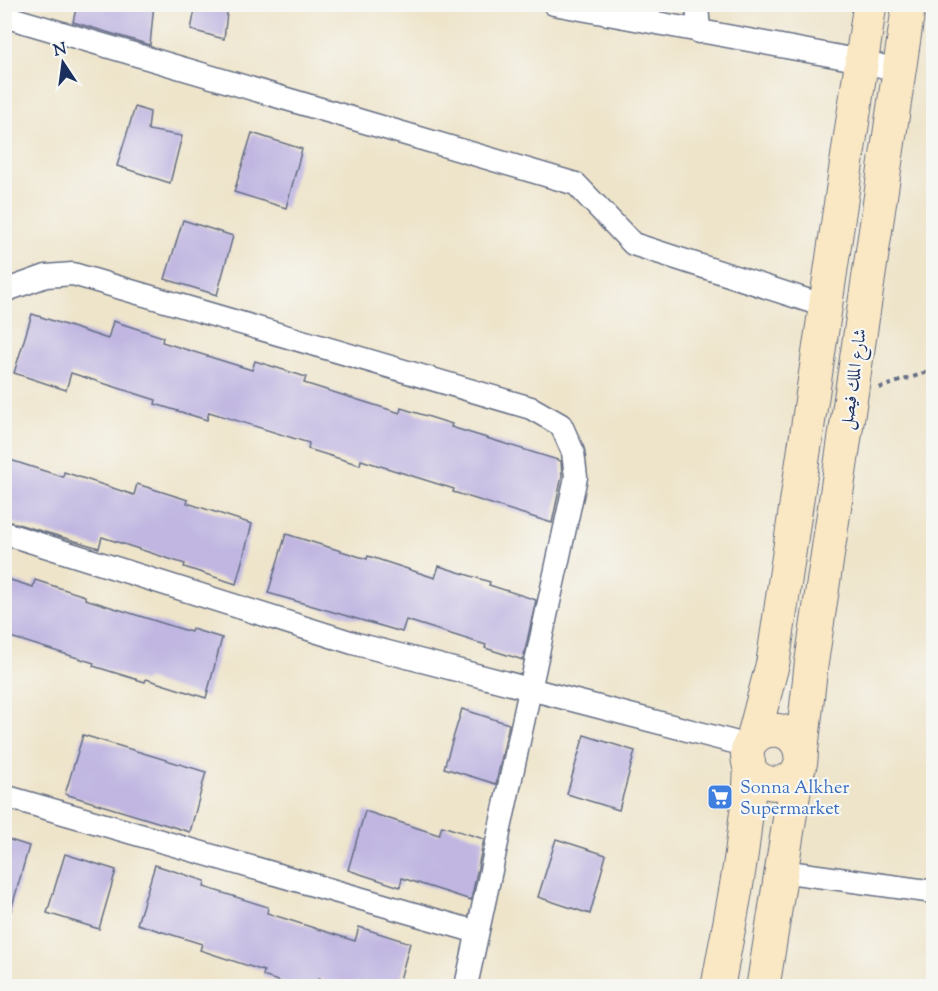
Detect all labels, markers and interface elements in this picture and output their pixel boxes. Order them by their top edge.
north arrow [33,33,93,93]
text: N [51,38,69,63]
street label: شارع الملك فيصل [835,327,875,431]
place label: Sonna Alkher Supermarket [740,776,849,823]
supermarket icon: Sonna Alkher Supermarket [705,782,735,812]

